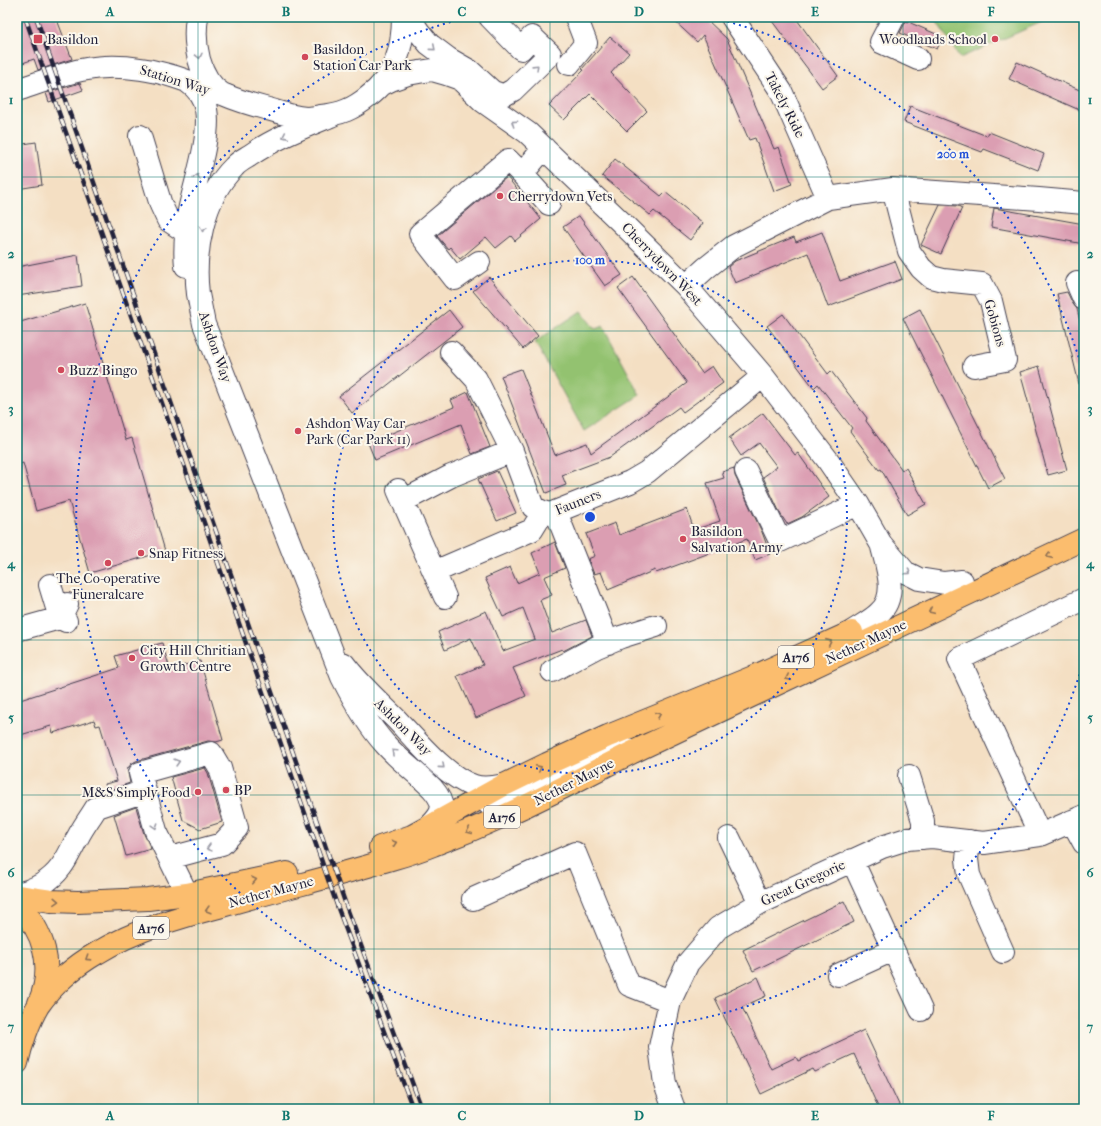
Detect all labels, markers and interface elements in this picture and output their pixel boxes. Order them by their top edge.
text: A [105,4,115,19]
text: B [282,4,291,19]
text: C [458,4,467,19]
text: D [634,4,644,19]
text: E [811,4,819,19]
text: F [987,4,995,19]
place label: Basildon [47,31,98,48]
place label: Woodlands School [878,31,987,48]
marker: Basildon [32,33,44,45]
marker: Woodlands School [990,34,1000,44]
place label: Basildon Station Car Park [313,41,412,74]
one-way arrow [428,43,436,50]
one-way arrow [194,52,202,59]
marker: Basildon Station Car Park [300,52,310,62]
street label: Station Way [138,61,213,99]
one-way arrow [531,64,539,72]
street label: Takely Ride [761,69,809,141]
text: 1 [9,92,14,107]
text: 1 [1088,92,1093,107]
one-way arrow [511,120,518,128]
one-way arrow [281,131,289,139]
text: 200 m [937,147,970,161]
one-way arrow [193,174,201,180]
place label: Cherrydown Vets [508,188,612,205]
marker: Cherrydown Vets [495,191,505,201]
street label: Cherrydown West [618,219,706,309]
one-way arrow [199,225,207,232]
text: 2 [8,246,15,261]
text: 2 [1087,246,1094,261]
text: 100 m [575,253,606,267]
street label: Gobions [980,297,1010,349]
street label: Ashdon Way [195,308,235,385]
place label: Buzz Bingo [69,362,137,379]
marker: Buzz Bingo [56,365,66,375]
text: 3 [8,401,14,417]
text: 3 [1087,401,1093,417]
place label: Ashdon Way Car Park (Car Park 11) [305,415,410,448]
marker: Ashdon Way Car Park (Car Park 11) [293,426,303,436]
street label: Fauners [553,485,603,519]
centre of rings [583,510,597,524]
place label: Basildon Salvation Army [691,523,783,556]
marker: Basildon Salvation Army [678,534,688,544]
place label: Snap Fitness [149,545,223,562]
marker: Snap Fitness [136,548,146,558]
one-way arrow [1045,551,1053,559]
text: 4 [6,556,16,572]
text: 4 [1085,556,1095,572]
marker: The Co-operative Funeralcare [103,558,113,568]
one-way arrow [903,567,910,574]
place label: The Co-operative Funeralcare [56,570,160,603]
one-way arrow [928,606,936,614]
street label: Nether Mayne [823,616,909,668]
one-way arrow [825,639,832,647]
place label: City Hill Chritian Growth Centre [140,642,246,675]
road number: A176 [778,646,814,668]
marker: City Hill Chritian Growth Centre [127,653,137,663]
one-way arrow [785,673,793,681]
street label: Ashdon Way [370,694,436,760]
text: 5 [8,710,14,725]
text: 5 [1087,710,1093,725]
one-way arrow [654,712,661,720]
one-way arrow [391,750,398,757]
street label: Nether Mayne [531,755,617,809]
one-way arrow [174,758,181,767]
one-way arrow [438,761,445,768]
one-way arrow [535,765,542,773]
place label: BP [234,782,252,799]
place label: M&S Simply Food [82,784,190,801]
marker: BP [221,785,231,795]
marker: M&S Simply Food [193,787,203,797]
road number: A176 [484,806,520,828]
one-way arrow [150,822,159,829]
one-way arrow [466,826,473,834]
one-way arrow [390,839,397,848]
one-way arrow [206,843,212,851]
street label: Great Gregorie [758,856,848,910]
text: 6 [7,865,15,880]
text: 6 [1086,865,1094,880]
street label: Nether Mayne [227,872,315,912]
one-way arrow [251,877,257,885]
one-way arrow [53,896,59,905]
one-way arrow [205,905,211,913]
road number: A176 [133,917,169,939]
one-way arrow [85,954,92,961]
text: 7 [7,1019,15,1034]
text: 7 [1086,1019,1094,1034]
text: A [105,1108,115,1123]
text: B [282,1108,291,1123]
text: C [458,1108,467,1123]
text: D [634,1108,644,1123]
text: E [811,1108,819,1123]
text: F [987,1108,995,1123]

